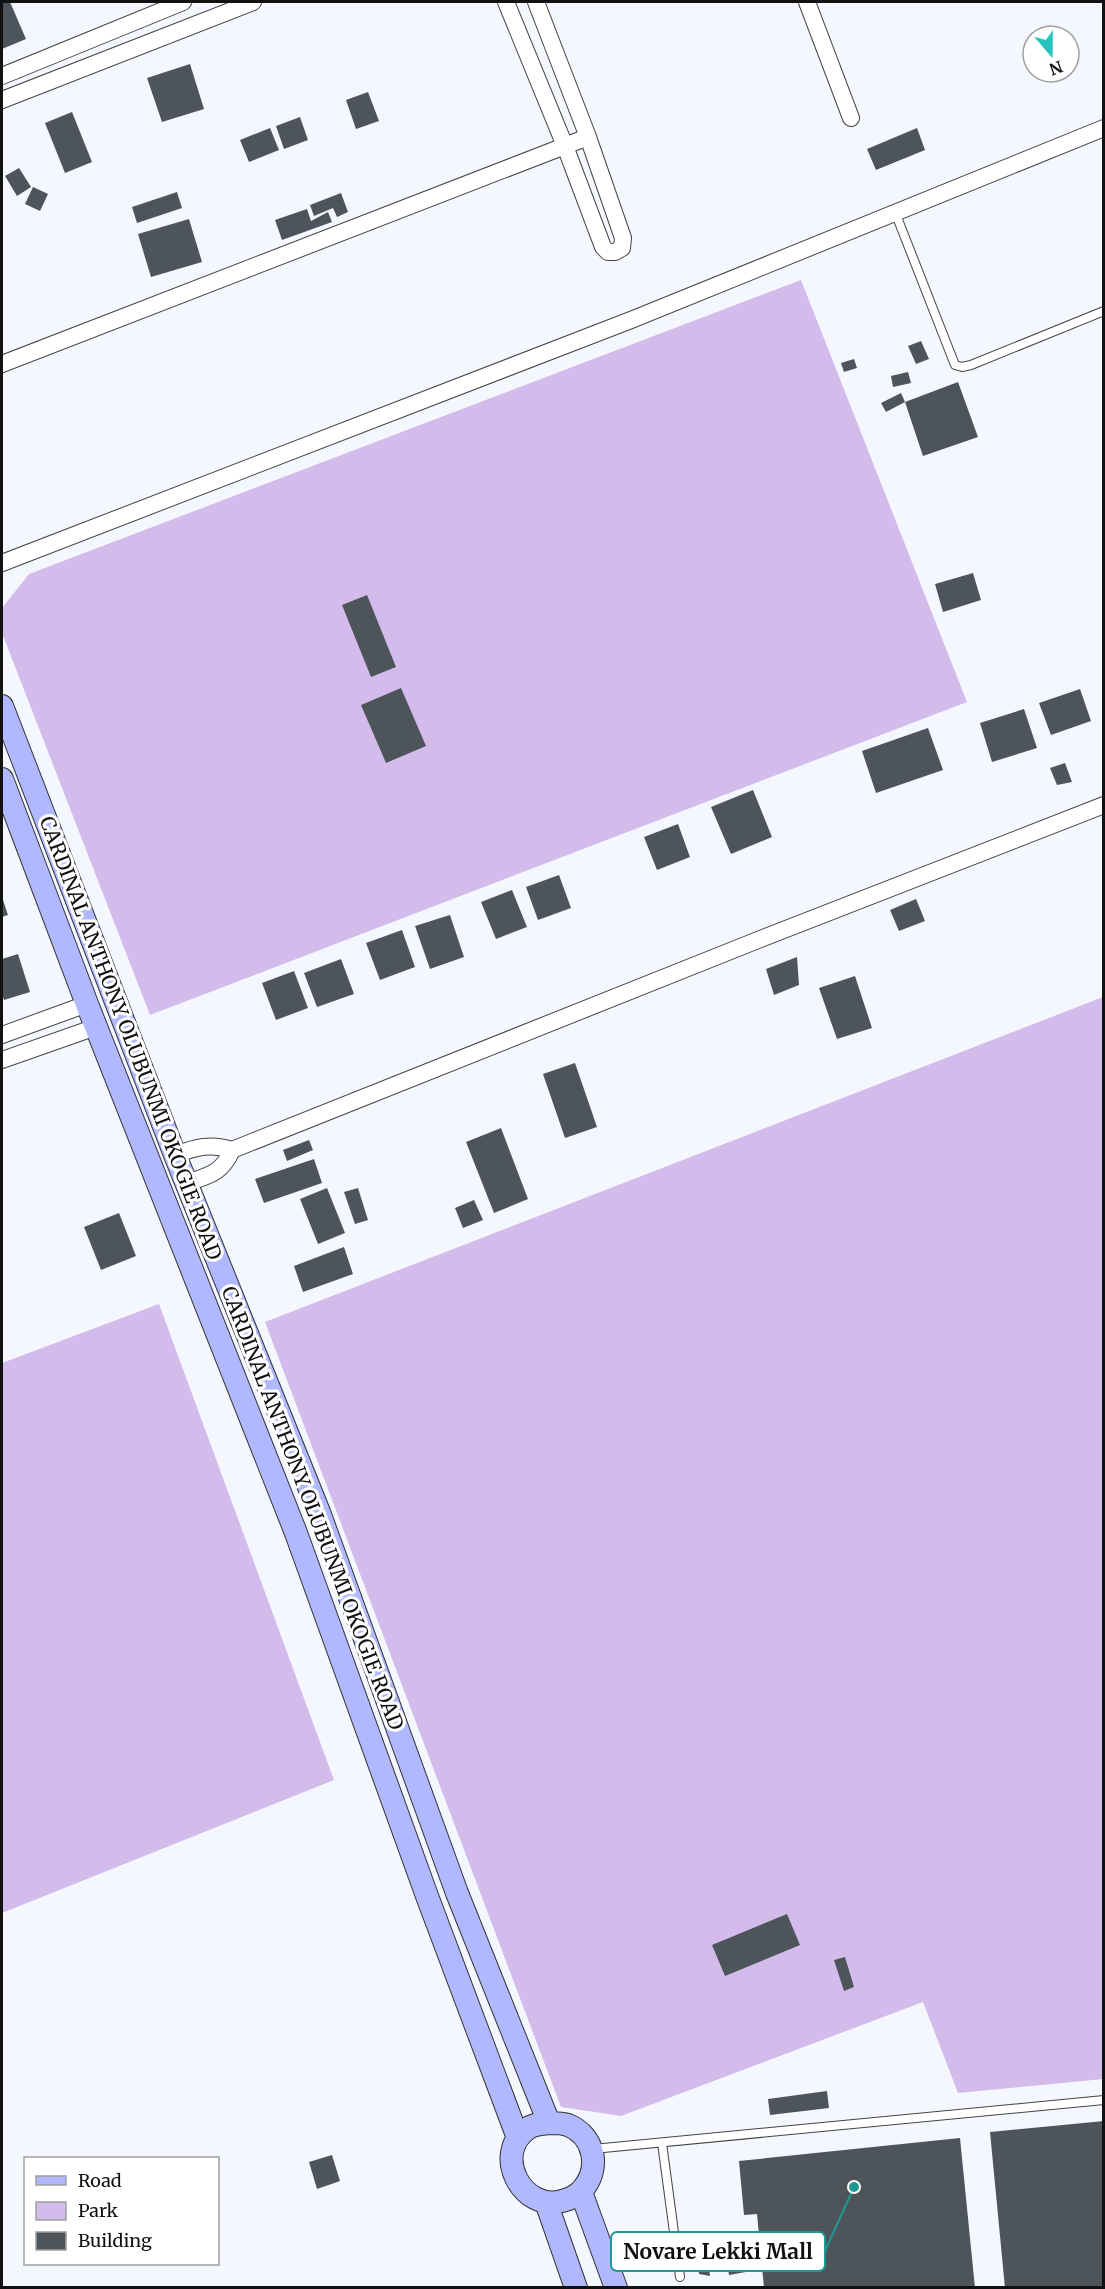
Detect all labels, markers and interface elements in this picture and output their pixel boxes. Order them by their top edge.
north arrow [1021,24,1081,84]
text: N [1046,57,1065,80]
street label: CARDINAL ANTHONY OLUBUNMI OKOGIE ROAD [35,813,227,1263]
street label: CARDINAL ANTHONY OLUBUNMI OKOGIE ROAD [217,1283,409,1733]
legend [24,2157,219,2265]
text: Road [78,2169,122,2192]
text: Park [78,2199,119,2222]
text: Building [78,2229,152,2252]
callout: Novare Lekki Mall [611,2232,825,2271]
text: Novare Lekki Mall [623,2238,813,2265]

